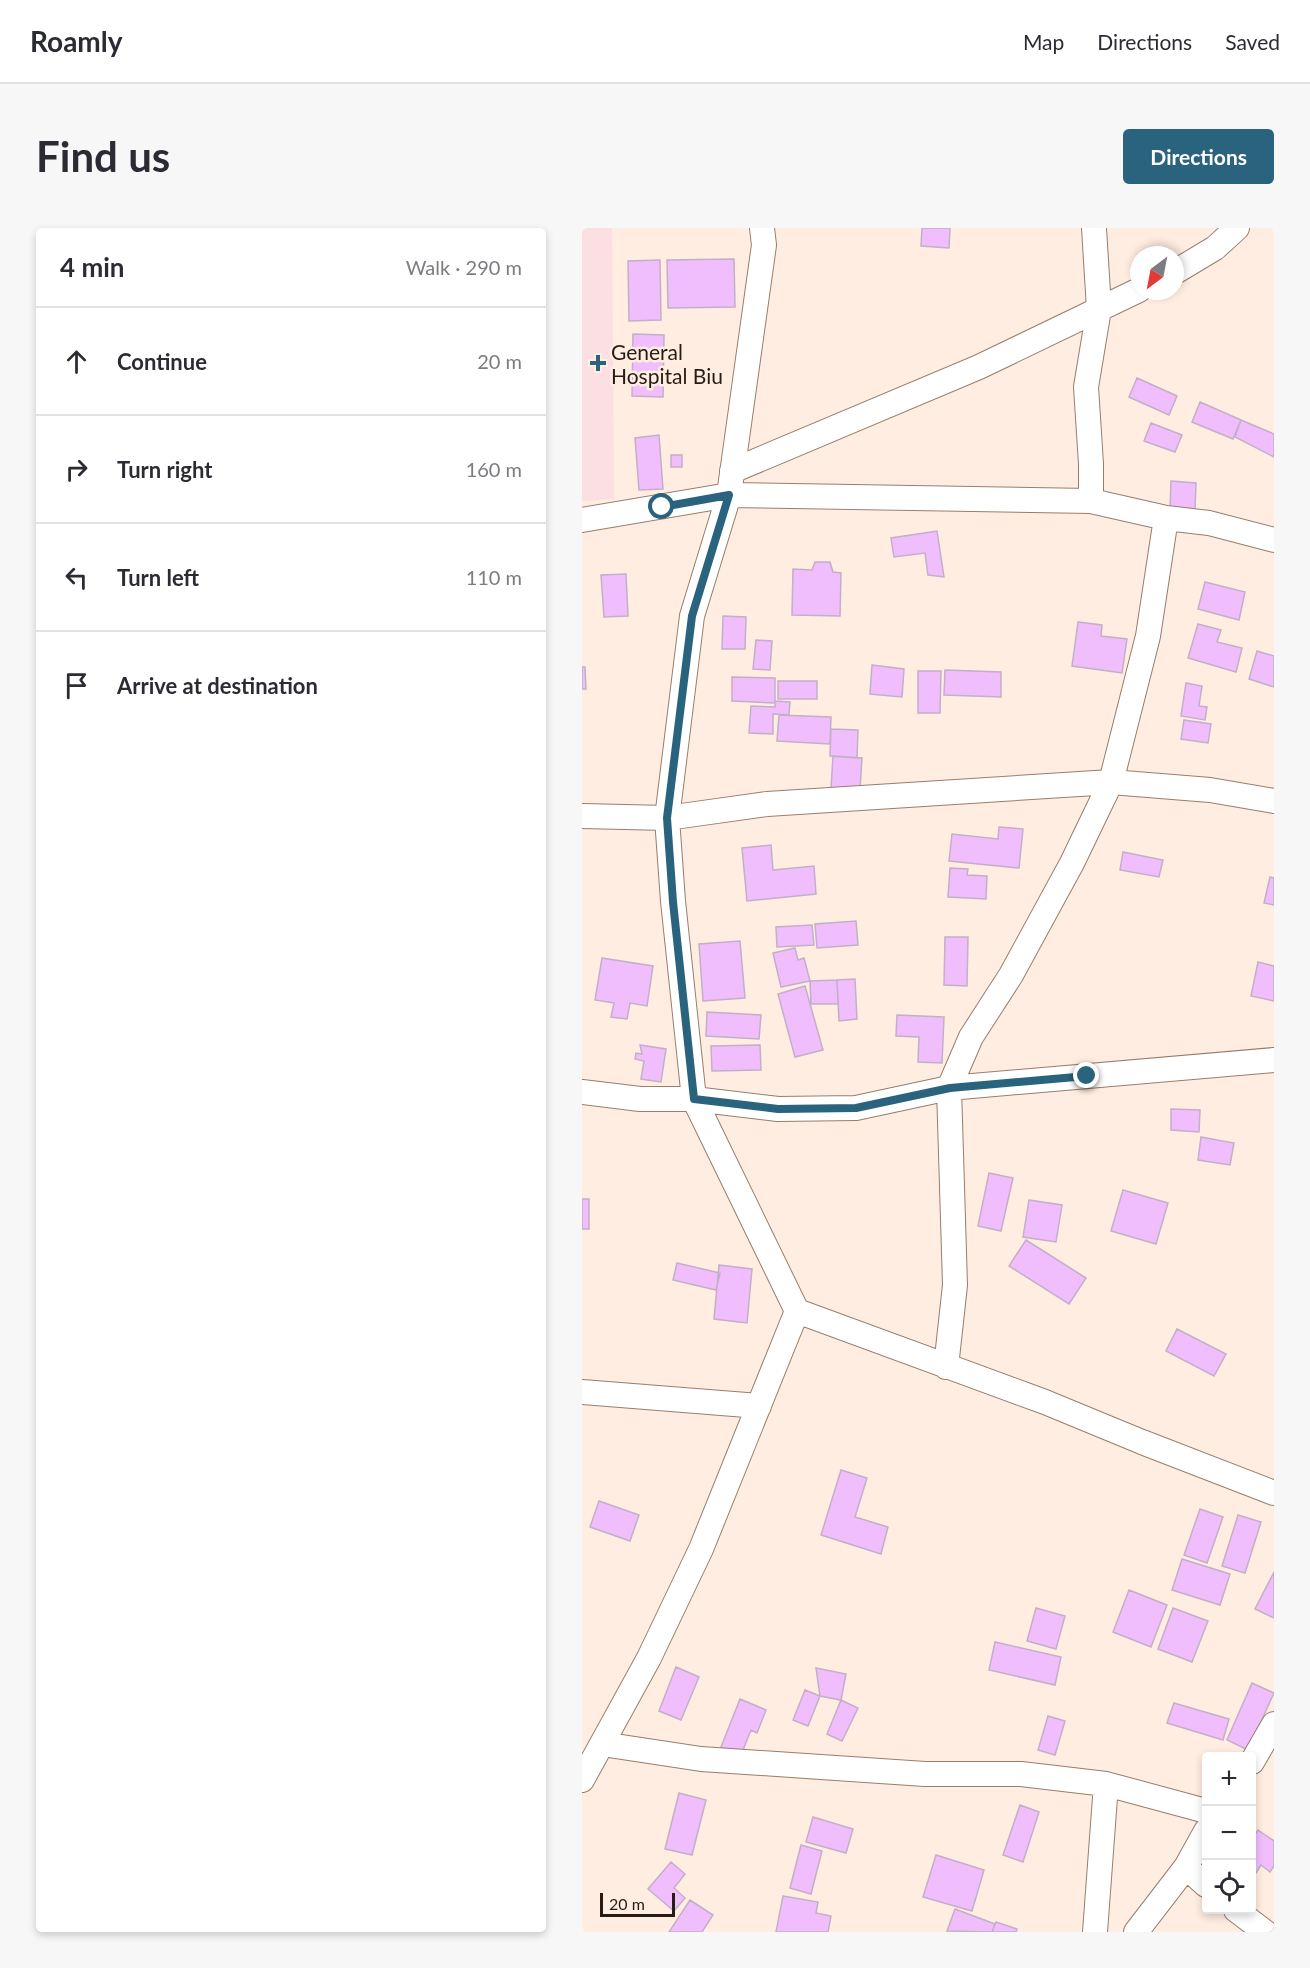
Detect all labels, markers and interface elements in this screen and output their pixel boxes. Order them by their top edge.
text: Roamly [30,24,123,58]
text: Map [1023,29,1064,54]
text: Directions [1097,29,1192,54]
text: Saved [1225,29,1280,54]
button: Directions [1123,129,1274,184]
text: Find us [36,131,170,181]
north arrow [1130,246,1184,300]
text: 4 min [60,251,124,283]
text: Walk · 290 m [406,255,522,279]
place label: General Hospital Biu [611,339,723,388]
icon: ahead [60,345,93,378]
text: Continue [117,348,207,375]
text: 20 m [477,349,522,373]
marker: General Hospital Biu [589,354,607,372]
icon: right [60,453,93,486]
text: Turn right [117,456,212,483]
text: 160 m [466,457,522,481]
route start [648,493,674,519]
icon: left [60,561,93,594]
text: Turn left [117,564,199,591]
text: 110 m [466,565,522,589]
icon: arrive [60,669,93,702]
text: Arrive at destination [117,672,318,699]
route end [1073,1062,1099,1088]
map controls [1202,1752,1256,1914]
button: + [1202,1752,1256,1806]
button: − [1202,1806,1256,1860]
button: locate [1202,1860,1256,1914]
scale bar [600,1890,675,1918]
text: 20 m [609,1894,645,1913]

